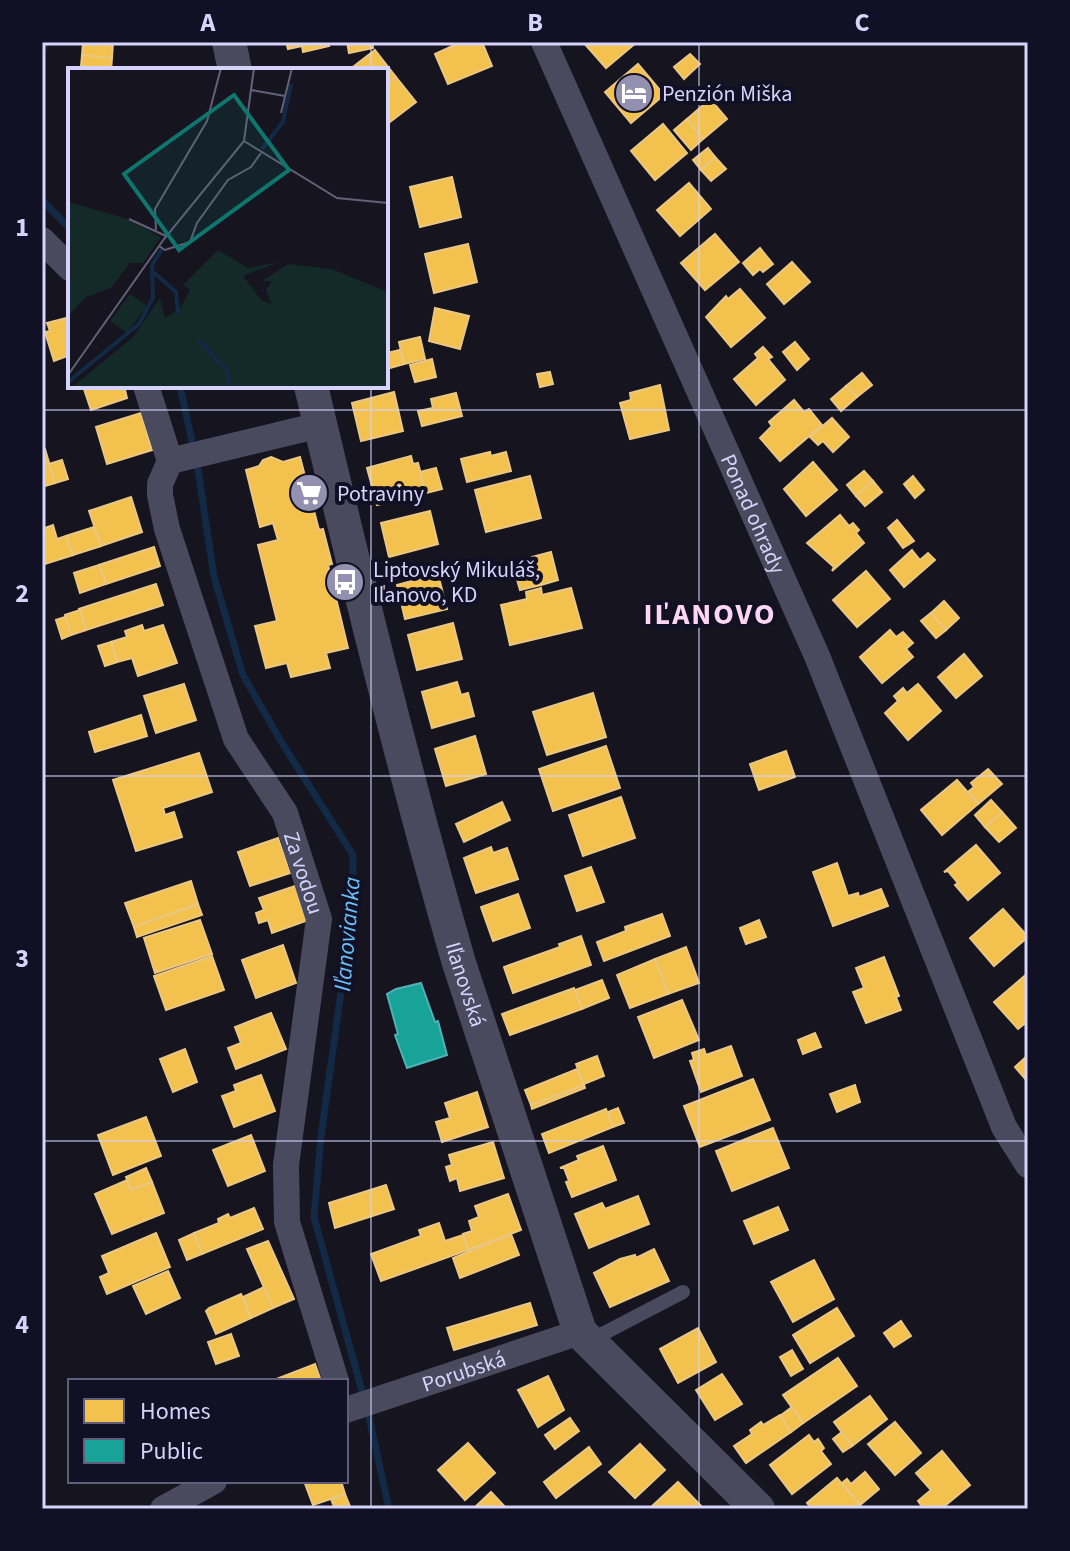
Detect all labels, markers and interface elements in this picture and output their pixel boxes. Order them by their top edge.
text: A [200,4,217,41]
text: B [527,4,543,41]
text: C [854,4,870,41]
inset map [68,68,388,388]
hotel icon: Penzión Miška [613,72,655,114]
place label: Penzión Miška [662,78,792,110]
text: 1 [15,209,29,246]
street label: Ponad ohrady [712,449,794,580]
supermarket icon: Potraviny [288,472,330,514]
place label: Potraviny [337,478,425,510]
place label: Liptovský Mikuláš, Iľanovo, KD [373,554,540,611]
bus stop icon: Liptovský Mikuláš, Iľanovo, KD [324,561,366,603]
text: 2 [15,575,29,612]
district label: IĽANOVO [644,593,776,636]
street label: Za vodou [275,827,331,918]
water label: Iľanovianka [325,875,370,993]
street label: Iľanovská [437,938,494,1031]
text: 3 [15,940,29,977]
text: 4 [15,1306,29,1343]
street label: Porubská [418,1343,510,1401]
legend [68,1379,348,1483]
text: Homes [140,1394,211,1429]
text: Public [140,1434,203,1469]

